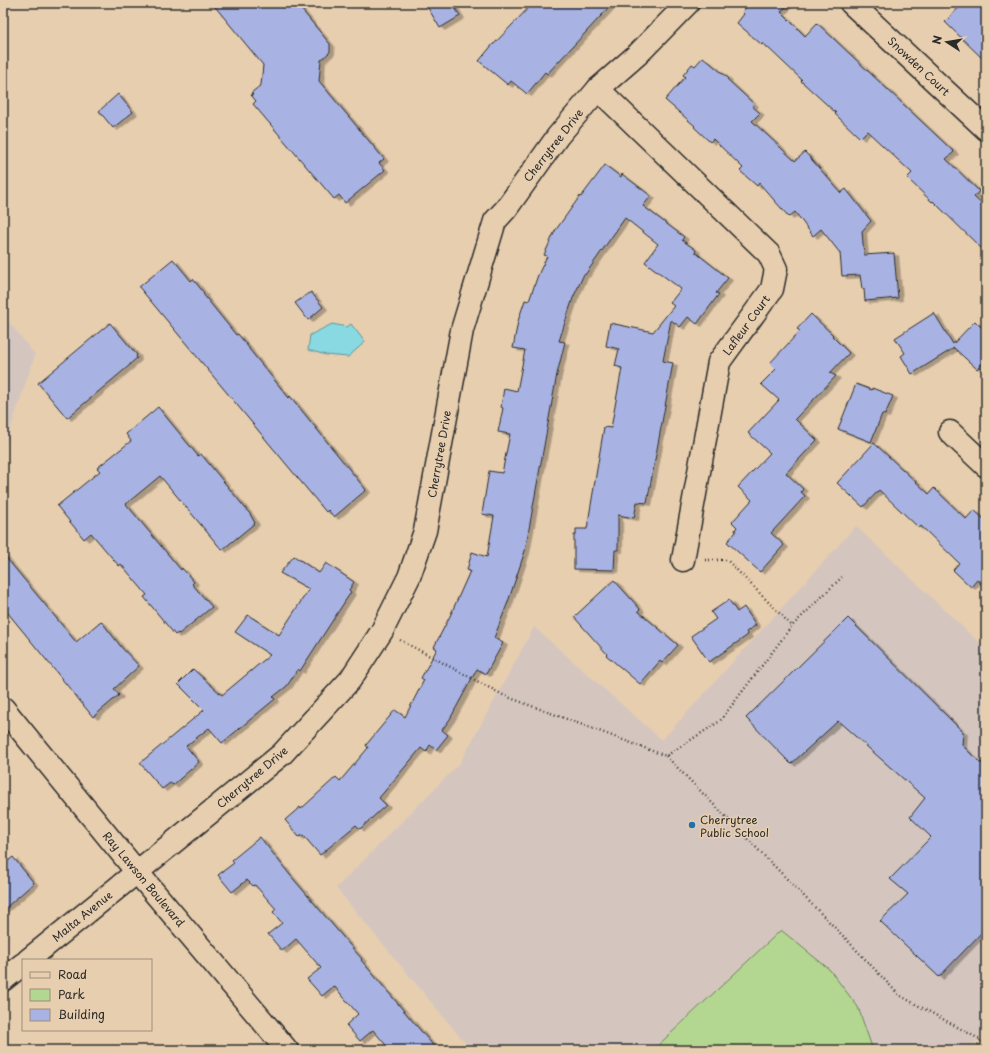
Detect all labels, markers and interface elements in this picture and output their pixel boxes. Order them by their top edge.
north arrow [927,22,967,62]
street label: Snowden Court [884,33,954,100]
text: N [928,34,946,46]
street label: Cherrytree Drive [519,105,587,185]
street label: Lafleur Court [718,291,774,359]
street label: Cherrytree Drive [423,409,455,499]
street label: Cherrytree Drive [213,742,292,812]
place label: Cherrytree Public School [700,811,769,841]
marker: Cherrytree Public School [687,820,697,830]
street label: Ray Lawson Boulevard [99,828,189,930]
street label: Malta Avenue [48,886,116,946]
legend [22,959,152,1031]
text: Road [58,965,87,983]
text: Park [58,985,85,1003]
text: Building [58,1005,105,1023]

